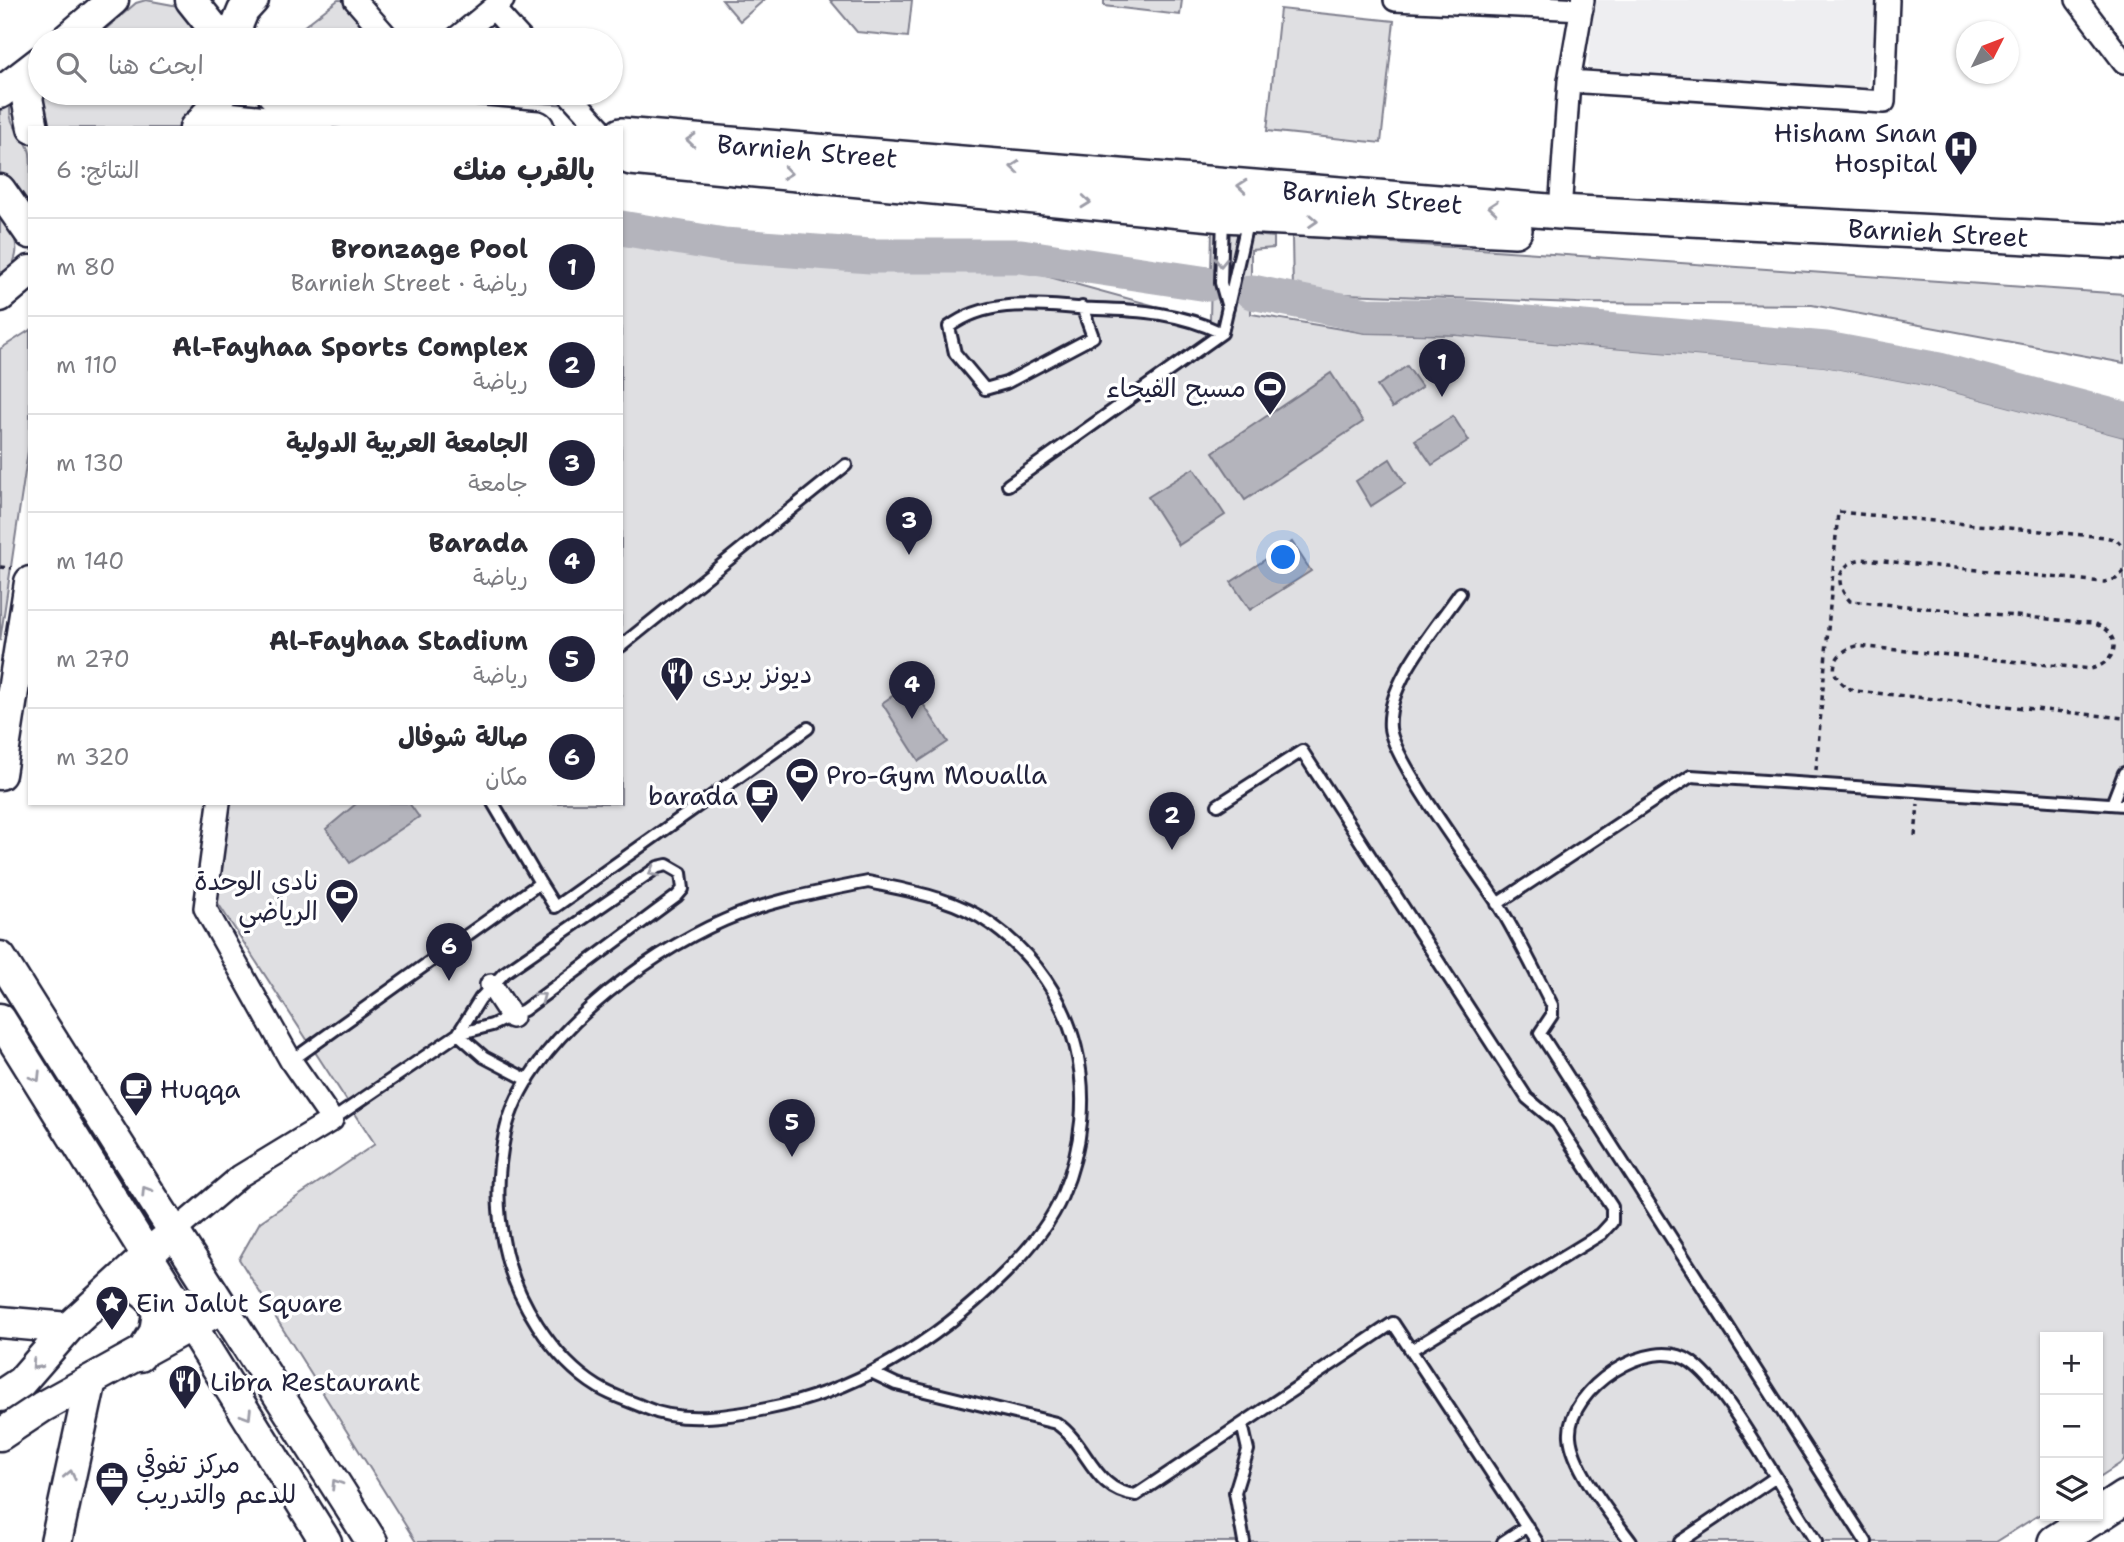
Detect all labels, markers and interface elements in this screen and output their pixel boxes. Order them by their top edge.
north arrow [1956,21,2019,84]
search box [28,28,623,105]
text: ابحث هنا [108,47,204,82]
icon: search [52,48,90,86]
place label: Hisham Snan Hospital [1774,115,1937,180]
street label: Barnieh Street [716,125,899,175]
hospital icon: Hisham Snan Hospital [1942,128,1980,177]
one-way arrow [685,133,696,148]
text: بالقرب منك [453,149,595,190]
text: النتائج: 6 [56,155,139,185]
one-way arrow [1010,160,1021,175]
one-way arrow [781,166,793,181]
street label: Barnieh Street [1281,172,1464,221]
one-way arrow [1236,179,1247,194]
one-way arrow [1081,194,1092,209]
one-way arrow [1487,200,1498,215]
street label: Barnieh Street [1847,210,2030,254]
one-way arrow [1308,213,1319,228]
text: Bronzage Pool [331,231,528,266]
text: 80 m [56,252,115,282]
text: 1 [567,252,577,282]
one-way arrow [1213,258,1229,268]
text: رياضة · Barnieh Street [291,268,528,298]
text: Al-Fayhaa Sports Complex [172,329,528,364]
pin: 1 [1419,339,1465,397]
text: 110 m [56,350,118,380]
text: 2 [564,350,580,380]
text: رياضة [473,366,528,396]
sports icon: مسبح الفيحاء [1251,368,1289,417]
place label: مسبح الفيحاء [1106,370,1246,406]
text: الجامعة العربية الدولية [286,425,528,460]
text: 130 m [56,448,124,478]
text: 3 [564,448,580,478]
text: جامعة [468,468,528,498]
pin: 3 [886,497,932,555]
text: Barada [429,525,528,560]
your location [1266,540,1300,574]
text: 140 m [56,546,124,576]
text: 4 [564,546,580,576]
text: رياضة [473,562,528,592]
text: Al-Fayhaa Stadium [269,623,528,658]
text: 270 m [56,644,130,674]
text: 5 [565,644,579,674]
restaurant icon: ديونز بردى [658,654,696,703]
place label: ديونز بردى [702,656,812,691]
text: رياضة [473,660,528,690]
pin: 4 [889,661,935,719]
text: صالة شوفال [398,719,528,754]
text: 320 m [56,742,130,772]
text: 6 [564,742,580,772]
sports icon: Pro-Gym Moualla [783,755,821,804]
place label: Pro-Gym Moualla [826,757,1047,792]
text: مكان [485,762,528,792]
cafe icon: barada [743,776,781,825]
place label: barada [648,778,738,813]
pin: 2 [1149,792,1195,850]
place label: نادي الوحدة الرياضي [194,863,318,934]
one-way arrow [648,863,661,876]
sports icon: نادي الوحدة الرياضي [323,876,361,925]
pin: 6 [426,923,472,981]
one-way arrow [534,993,546,1005]
one-way arrow [27,1069,40,1082]
cafe icon: Huqqa [117,1069,155,1118]
place label: Huqqa [160,1071,241,1106]
pin: 5 [769,1099,815,1157]
one-way arrow [141,1185,154,1198]
place icon: Ein Jalut Square [93,1283,131,1332]
place label: Ein Jalut Square [136,1285,343,1320]
map controls [2040,1332,2103,1521]
button: + [2040,1332,2103,1395]
one-way arrow [31,1357,44,1370]
restaurant icon: Libra Restaurant [166,1362,204,1411]
place label: Libra Restaurant [210,1364,421,1399]
button: − [2040,1395,2103,1458]
one-way arrow [239,1407,252,1420]
place label: مركز تفوقي للدعم والتدريب [136,1446,296,1514]
button: layers [2040,1458,2103,1521]
office icon: مركز تفوقي للدعم والتدريب [93,1459,131,1508]
one-way arrow [62,1469,77,1481]
one-way arrow [331,1479,344,1492]

